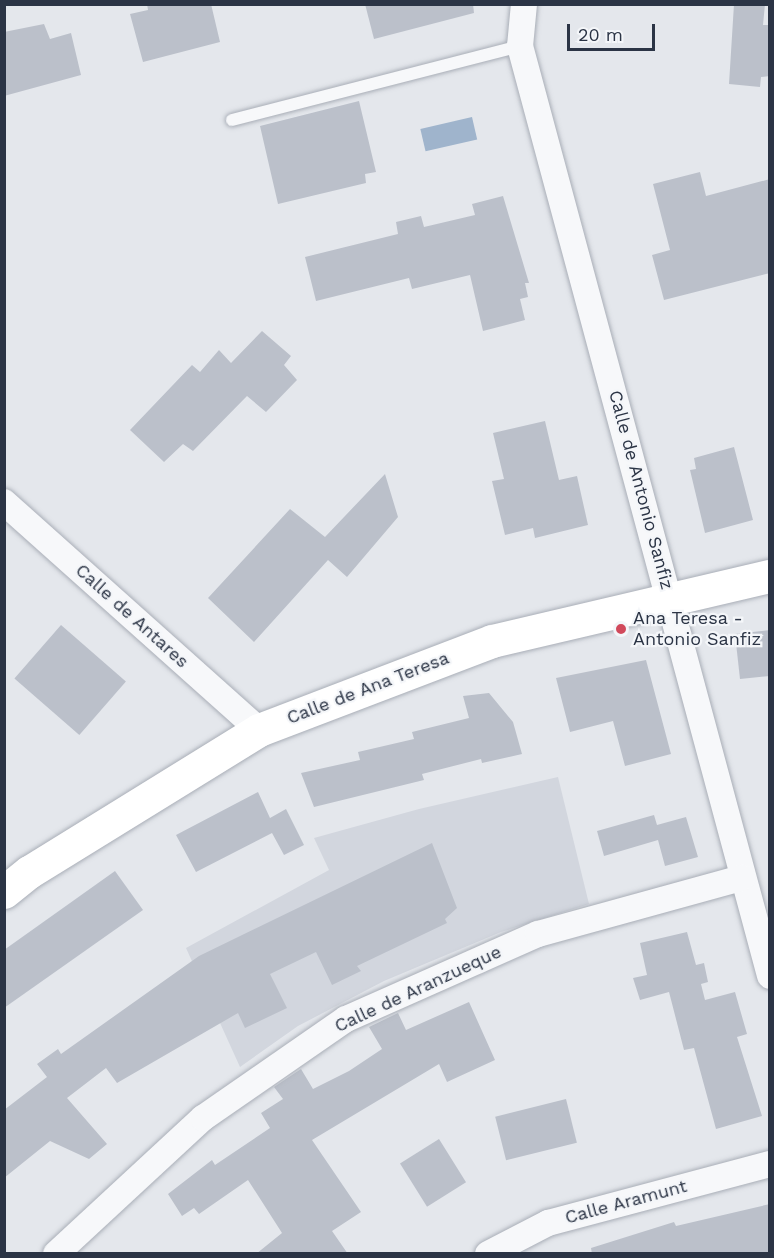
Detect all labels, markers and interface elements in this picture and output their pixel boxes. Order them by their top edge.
scale bar [570,12,658,50]
text: 20 m [578,24,623,45]
street label: Calle de Antonio Sanfiz [604,388,678,592]
street label: Calle de Antares [71,559,193,673]
place label: Ana Teresa - Antonio Sanfiz [633,608,761,650]
marker: Ana Teresa - Antonio Sanfiz [614,622,628,636]
street label: Calle de Ana Teresa [283,647,453,729]
street label: Calle de Aranzueque [331,941,505,1037]
street label: Calle Aramunt [562,1175,690,1229]

